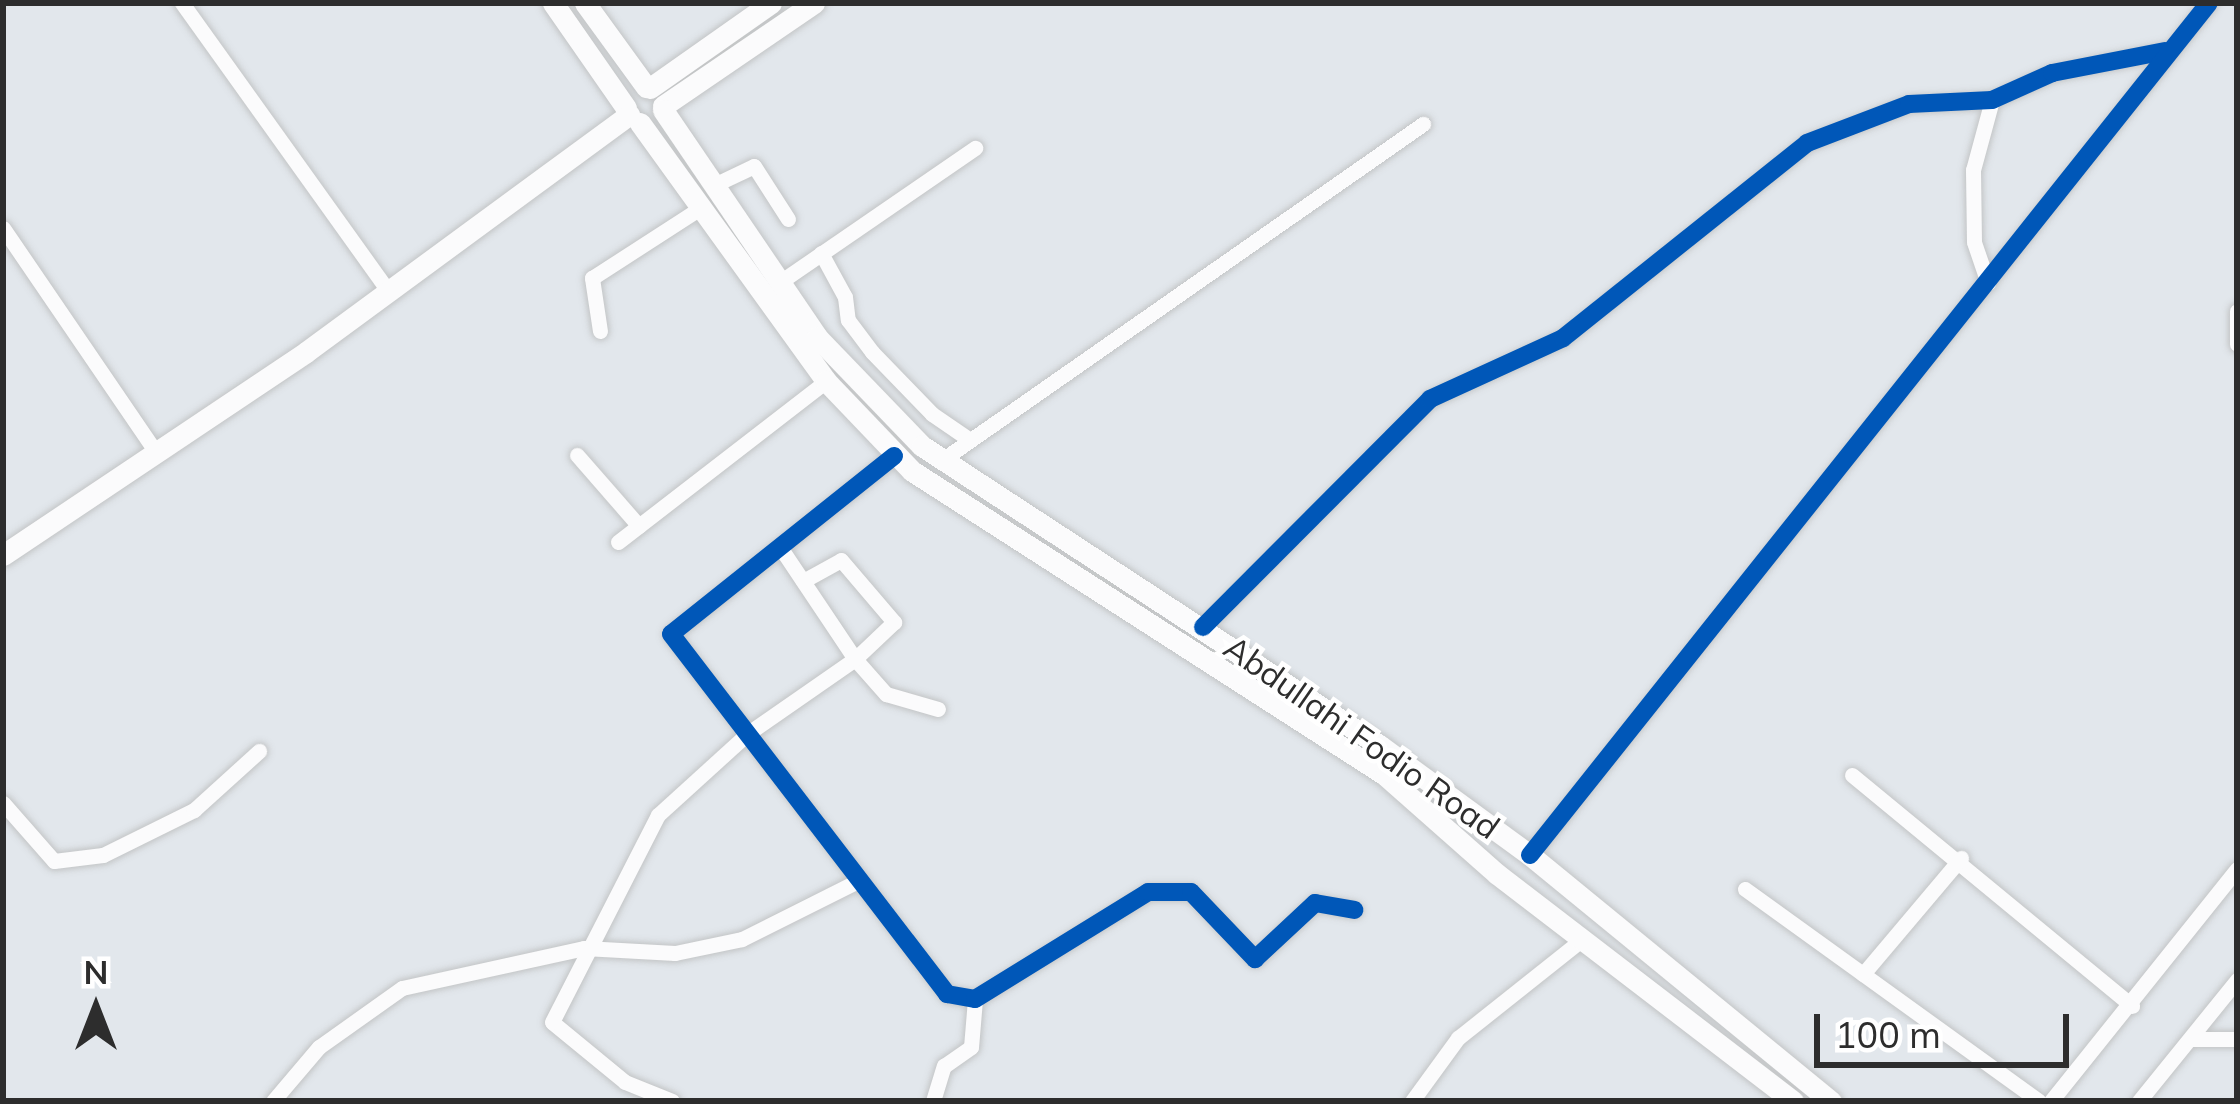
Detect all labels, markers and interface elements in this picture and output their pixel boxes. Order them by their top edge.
street label: Abdullahi Fodio Road [1217,627,1507,847]
north arrow [36,948,156,1068]
text: N [84,951,108,992]
scale bar [1820,990,2075,1064]
text: 100 m [1835,1012,1941,1057]

